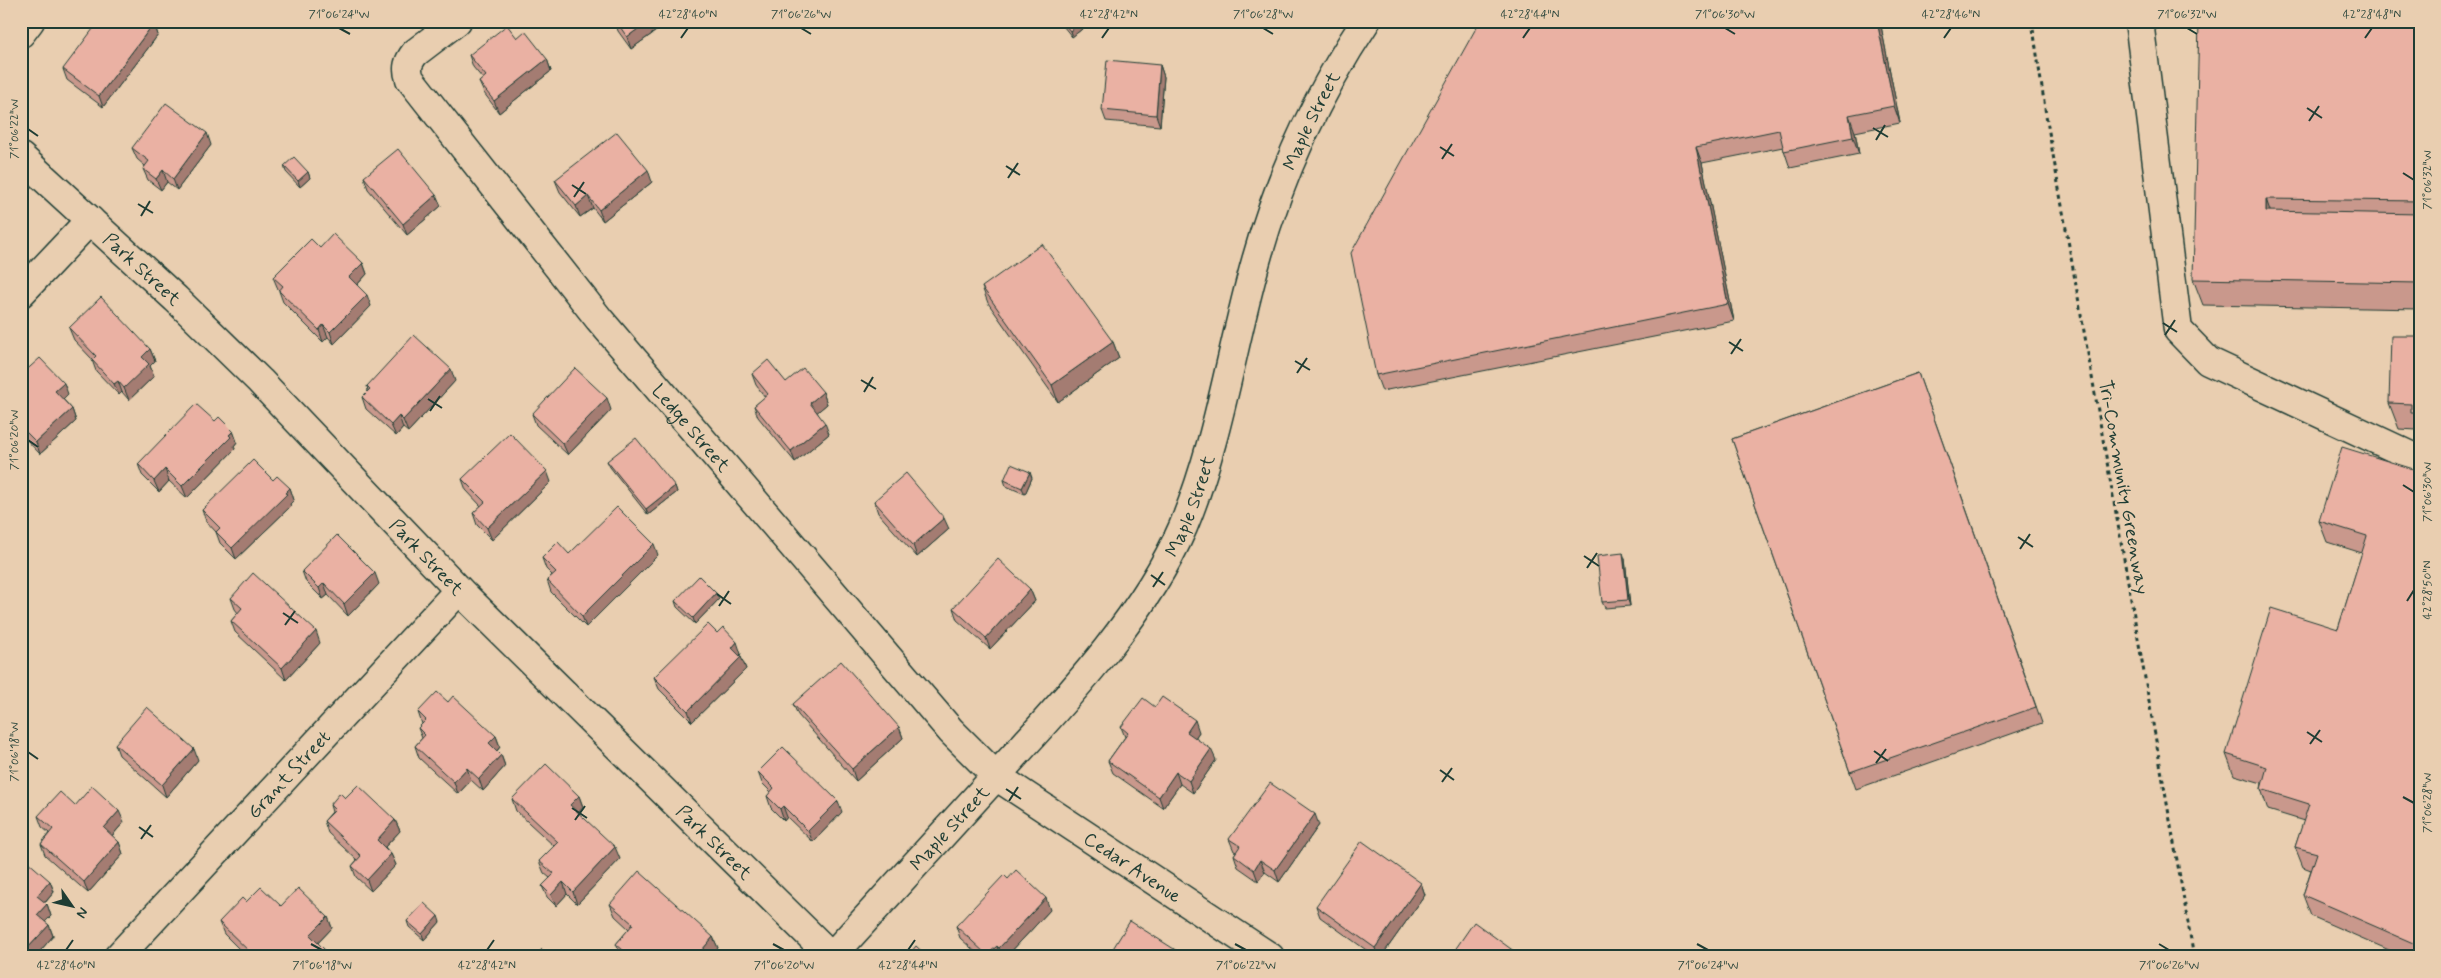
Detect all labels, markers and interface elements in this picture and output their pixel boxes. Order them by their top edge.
text: 71°06'24"W [309,7,370,23]
text: 42°28'40"N [659,7,717,23]
text: 71°06'26"W [771,7,831,23]
text: 42°28'42"N [1080,7,1138,23]
text: 71°06'28"W [1233,7,1293,23]
text: 42°28'44"N [1500,7,1560,23]
text: 71°06'30"W [1695,7,1755,23]
text: 42°28'46"N [1922,7,1980,23]
text: 71°06'32"W [2157,7,2217,23]
text: 42°28'48"N [2343,7,2401,23]
street label: Maple Street [1277,67,1347,174]
text: 71°06'22"W [7,99,23,159]
text: 71°06'32"W [2420,150,2436,210]
street label: Park Street [97,227,186,312]
street label: Tri-Community Greenway [2092,378,2155,596]
street label: Ledge Street [646,379,735,478]
text: 71°06'20"W [7,410,23,470]
street label: Maple Street [1160,452,1221,561]
text: 71°06'30"W [2420,462,2436,522]
street label: Park Street [383,514,469,601]
text: 42°28'50"N [2420,561,2436,619]
text: 71°06'18"W [7,722,23,782]
street label: Grant Street [242,725,337,824]
text: 71°06'28"W [2420,773,2436,833]
street label: Maple Street [905,781,995,877]
street label: Park Street [670,800,757,886]
street label: Cedar Avenue [1078,826,1186,909]
north arrow [48,880,98,930]
text: N [72,904,92,922]
text: 42°28'40"N [37,958,95,974]
text: 71°06'18"W [292,958,352,974]
text: 42°28'42"N [458,958,516,974]
text: 71°06'20"W [754,958,814,974]
text: 42°28'44"N [878,958,938,974]
text: 71°06'22"W [1216,958,1276,974]
text: 71°06'24"W [1678,958,1739,974]
text: 71°06'26"W [2139,958,2199,974]

